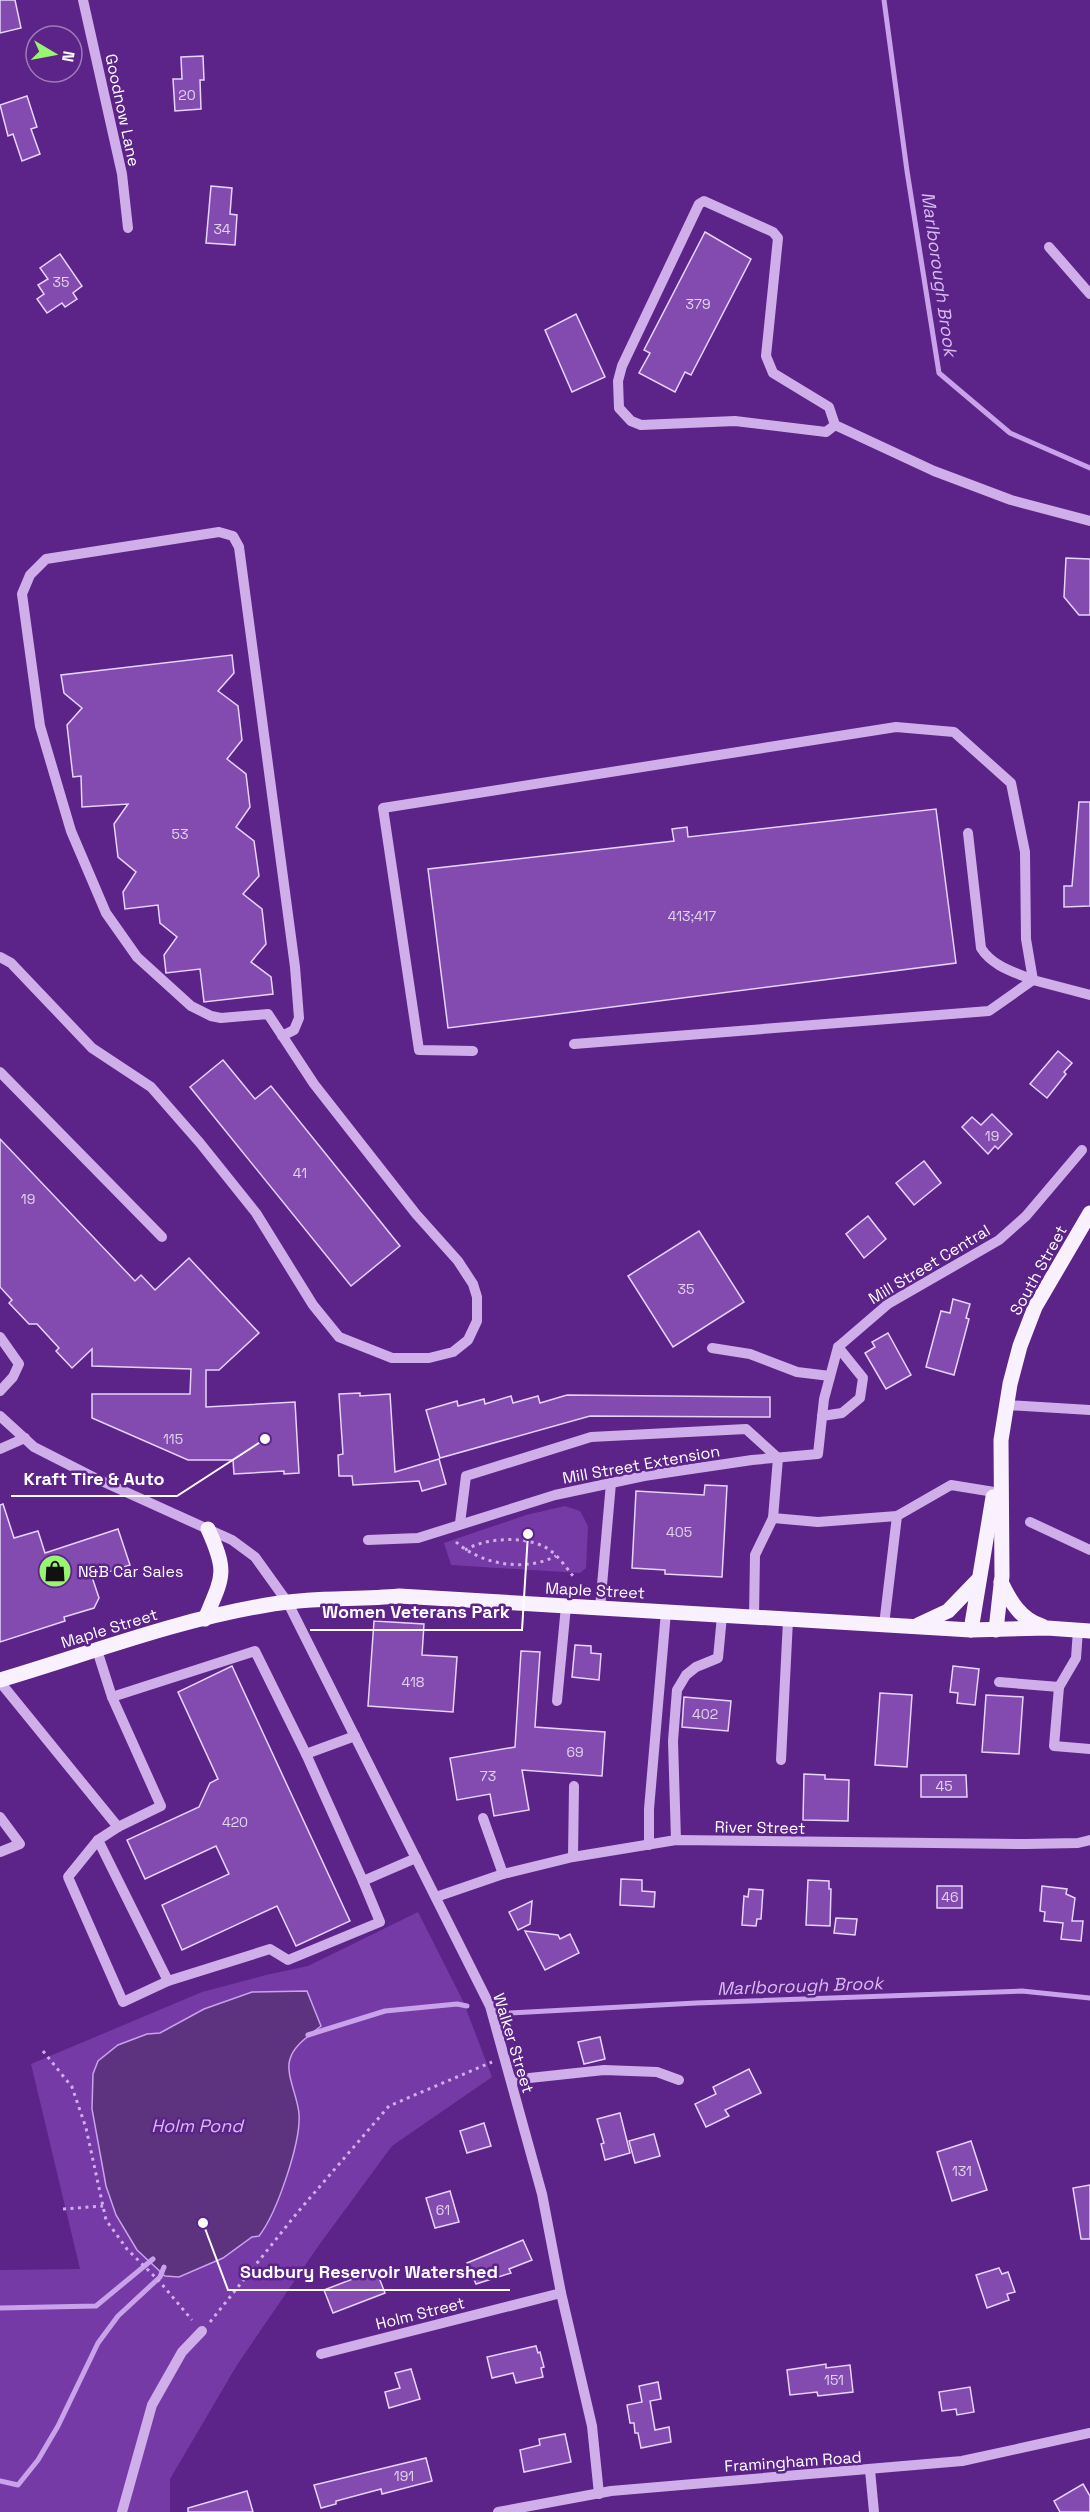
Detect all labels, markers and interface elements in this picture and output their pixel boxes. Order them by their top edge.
north arrow [24,24,84,84]
text: N [57,49,80,64]
street label: Goodnow Lane [100,52,145,168]
house number: 20 [178,86,196,104]
water label: Marlborough Brook [917,190,963,360]
house number: 34 [213,220,231,238]
house number: 35 [53,273,69,291]
house number: 379 [686,295,710,313]
house number: 53 [172,825,188,843]
house number: 413;417 [668,907,716,925]
house number: 19 [985,1127,999,1145]
house number: 41 [293,1164,307,1182]
house number: 19 [21,1190,35,1208]
street label: Mill Street Central [865,1220,994,1309]
street label: South Street [1005,1222,1072,1319]
house number: 35 [678,1280,694,1298]
house number: 115 [163,1430,183,1448]
street label: Mill Street Extension [561,1440,722,1489]
callout: Kraft Tire & Auto [11,1460,177,1496]
text: Kraft Tire & Auto [23,1467,165,1490]
house number: 405 [666,1523,692,1541]
shop icon: N&B Car Sales [37,1553,73,1589]
place label: N&B Car Sales [78,1561,183,1582]
street label: Maple Street [545,1577,645,1604]
callout: Women Veterans Park [310,1594,522,1630]
text: Women Veterans Park [322,1600,510,1623]
street label: Maple Street [58,1604,160,1653]
house number: 418 [402,1673,425,1691]
house number: 402 [692,1705,718,1723]
house number: 69 [566,1743,584,1761]
house number: 73 [480,1767,496,1785]
house number: 45 [935,1777,953,1795]
house number: 420 [222,1813,248,1831]
street label: River Street [714,1816,806,1839]
house number: 46 [941,1888,959,1906]
water label: Marlborough Brook [717,1971,886,2000]
street label: Walker Street [488,1991,539,2096]
water label: Holm Pond [151,2114,245,2137]
house number: 131 [952,2162,972,2180]
house number: 61 [436,2201,450,2219]
callout: Sudbury Reservoir Watershed [228,2254,510,2290]
text: Sudbury Reservoir Watershed [240,2260,498,2283]
street label: Holm Street [373,2292,467,2335]
house number: 151 [824,2371,844,2389]
street label: Framingham Road [724,2446,862,2477]
house number: 191 [394,2467,414,2485]

